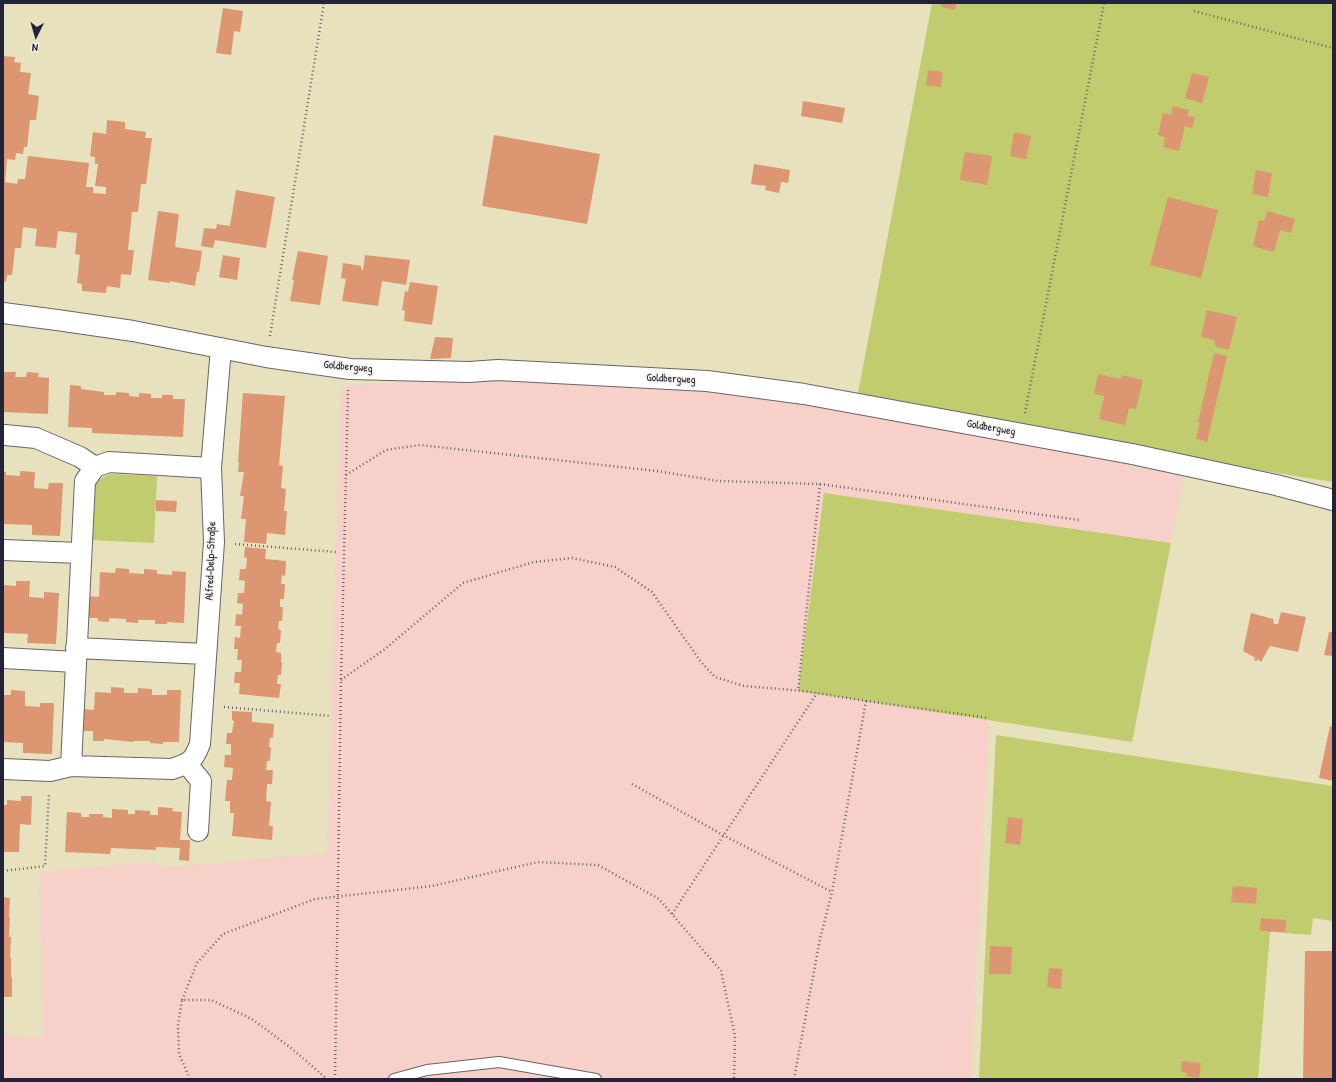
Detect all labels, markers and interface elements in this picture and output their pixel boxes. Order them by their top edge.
north arrow [16,16,56,56]
text: N [31,41,38,55]
street label: Goldbergweg [323,358,373,376]
street label: Goldbergweg [646,371,696,387]
street label: Goldbergweg [966,417,1016,439]
street label: Alfred-Delp-Straße [203,521,219,601]

